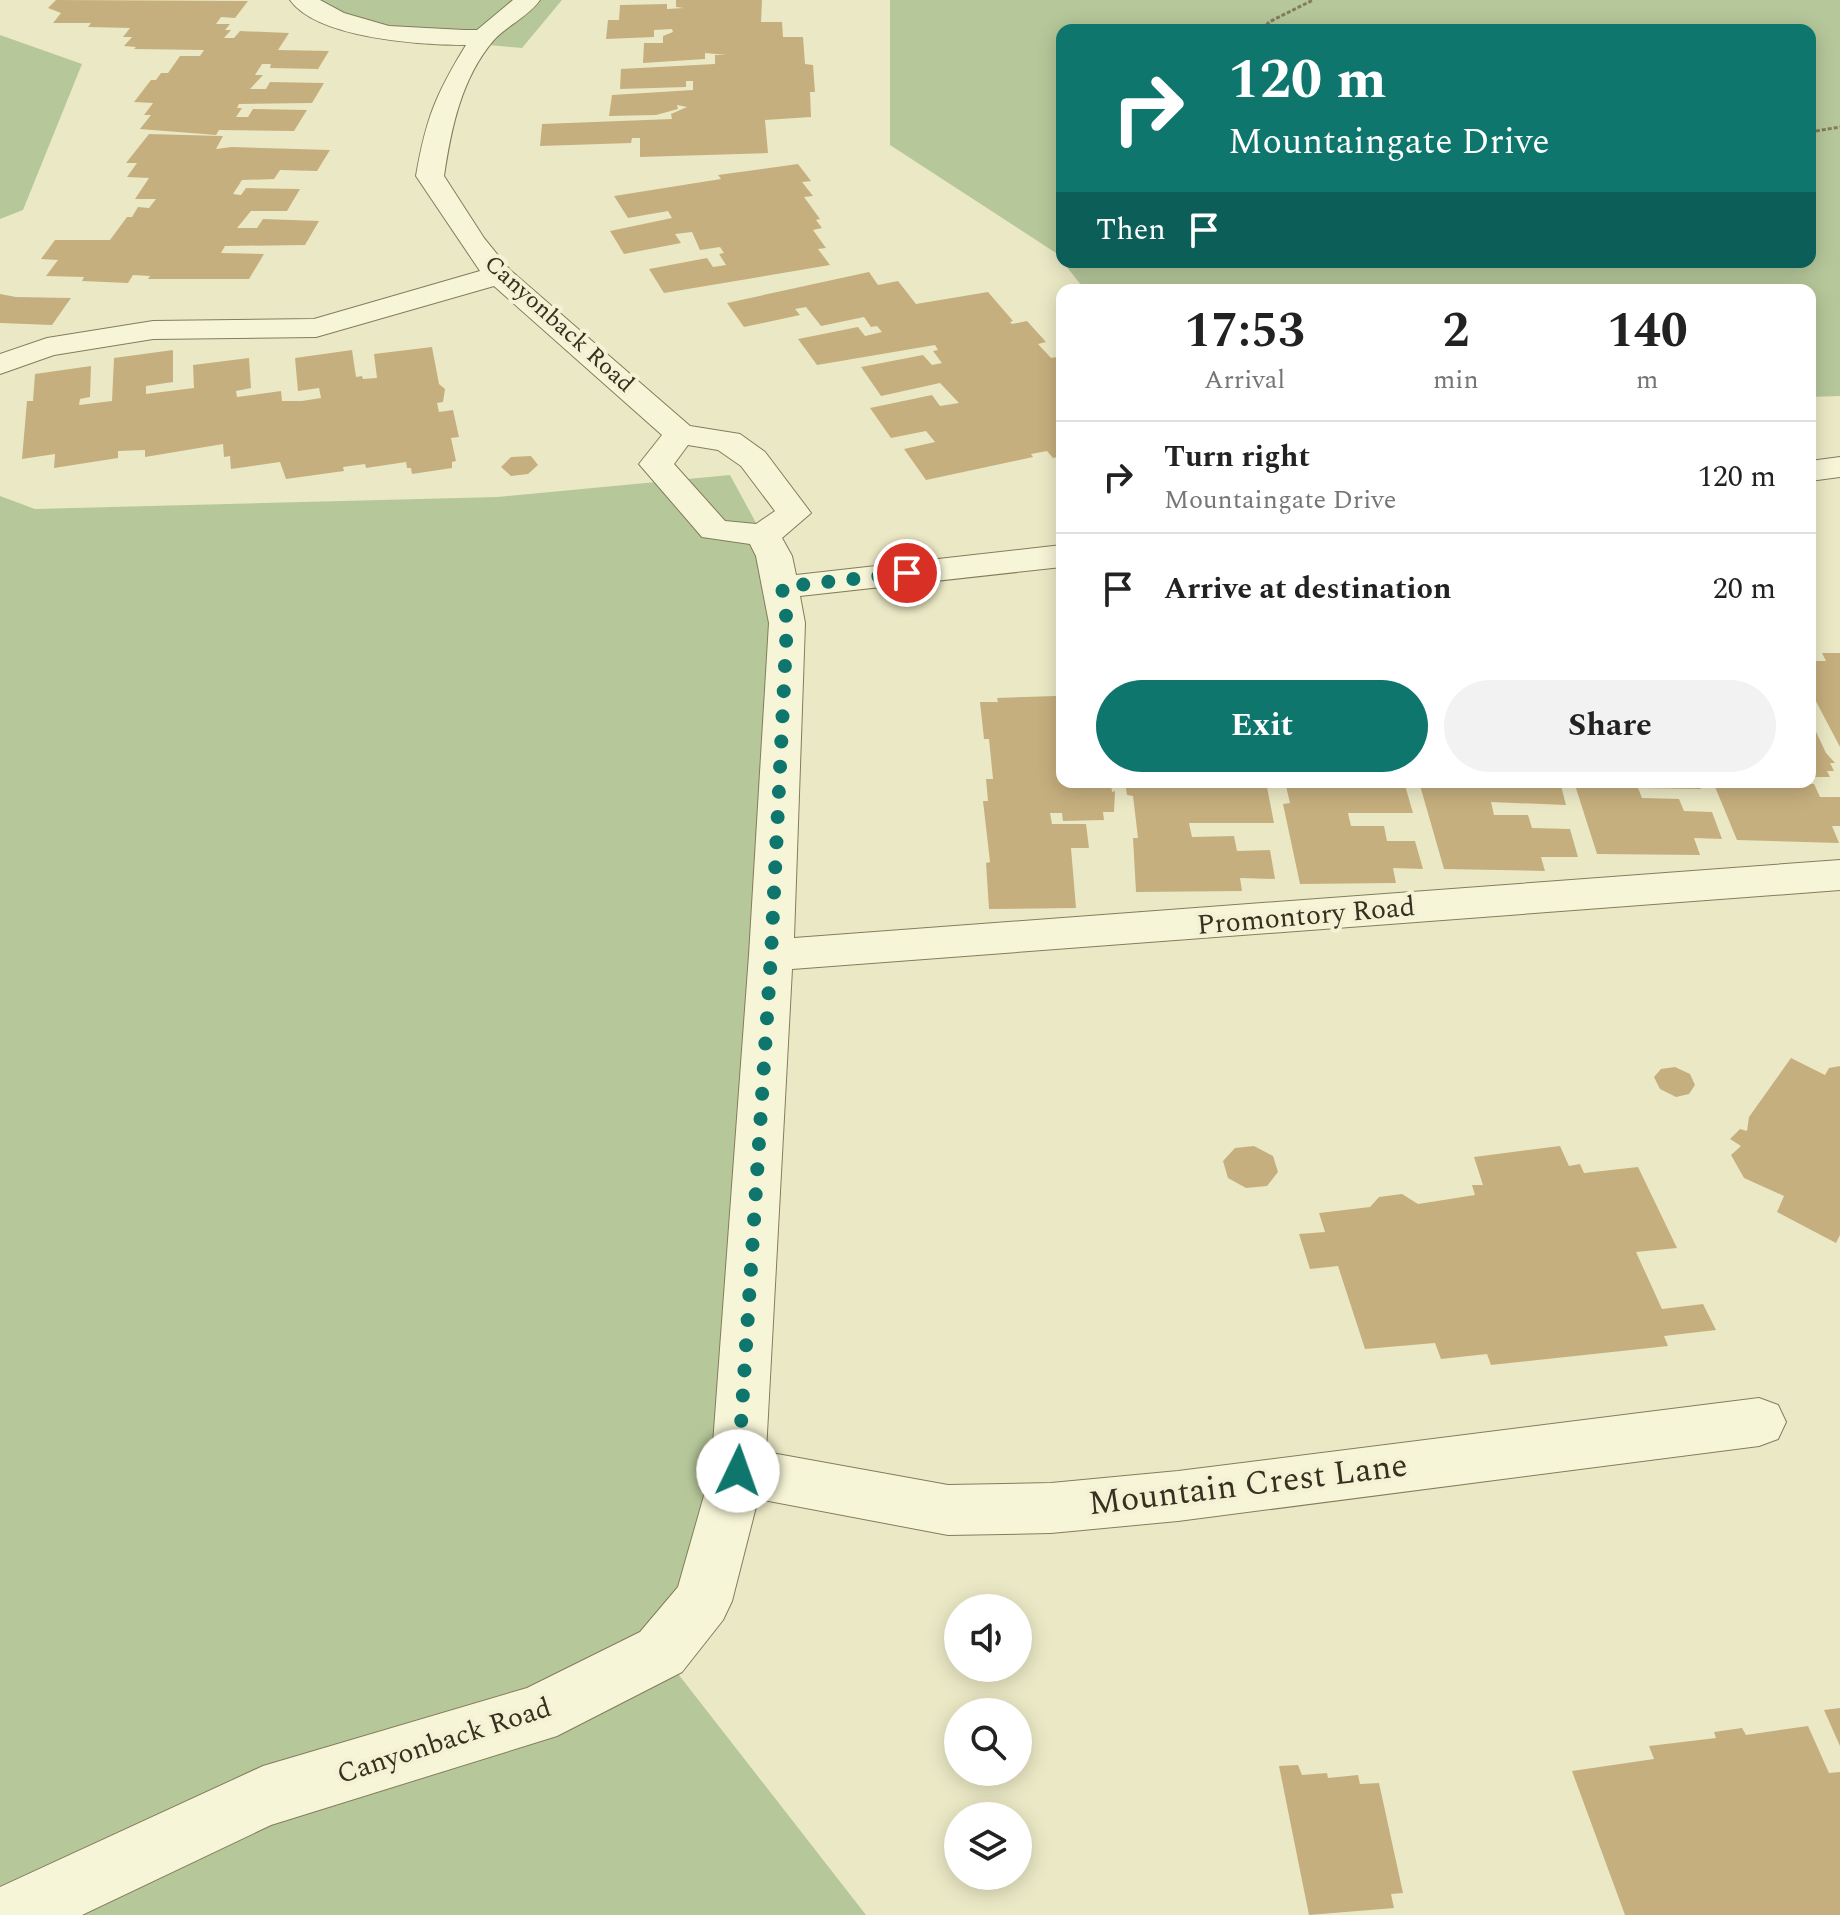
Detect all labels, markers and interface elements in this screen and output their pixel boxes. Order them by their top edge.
text: 120 m [1228,38,1387,123]
icon: right [1096,56,1200,160]
text: Mountaingate Drive [1228,115,1550,170]
text: Then [1096,207,1166,253]
icon: arrive [1182,208,1226,252]
street label: Canyonback Road [476,247,642,401]
text: 17:53 [1184,295,1305,368]
text: 2 [1442,295,1469,368]
text: 140 [1607,295,1688,368]
text: Arrival [1204,360,1285,400]
text: min [1433,360,1479,400]
text: m [1636,360,1658,400]
text: Turn right [1164,434,1310,480]
text: 120 m [1698,454,1776,500]
icon: right [1096,455,1140,499]
text: Mountaingate Drive [1164,480,1396,520]
pin [873,539,941,607]
icon: arrive [885,551,929,595]
text: Arrive at destination [1164,566,1451,612]
text: 20 m [1713,566,1776,612]
icon: arrive [1096,567,1140,611]
button: Exit [1096,680,1428,772]
button: Share [1444,680,1776,772]
street label: Promontory Road [1195,885,1417,947]
position arrow [696,1429,780,1513]
street label: Mountain Crest Lane [1085,1440,1411,1530]
map controls [944,1594,1032,1890]
button: sound [944,1594,1032,1682]
street label: Canyonback Road [331,1686,557,1796]
button: search [944,1698,1032,1786]
button: layers [944,1802,1032,1890]

